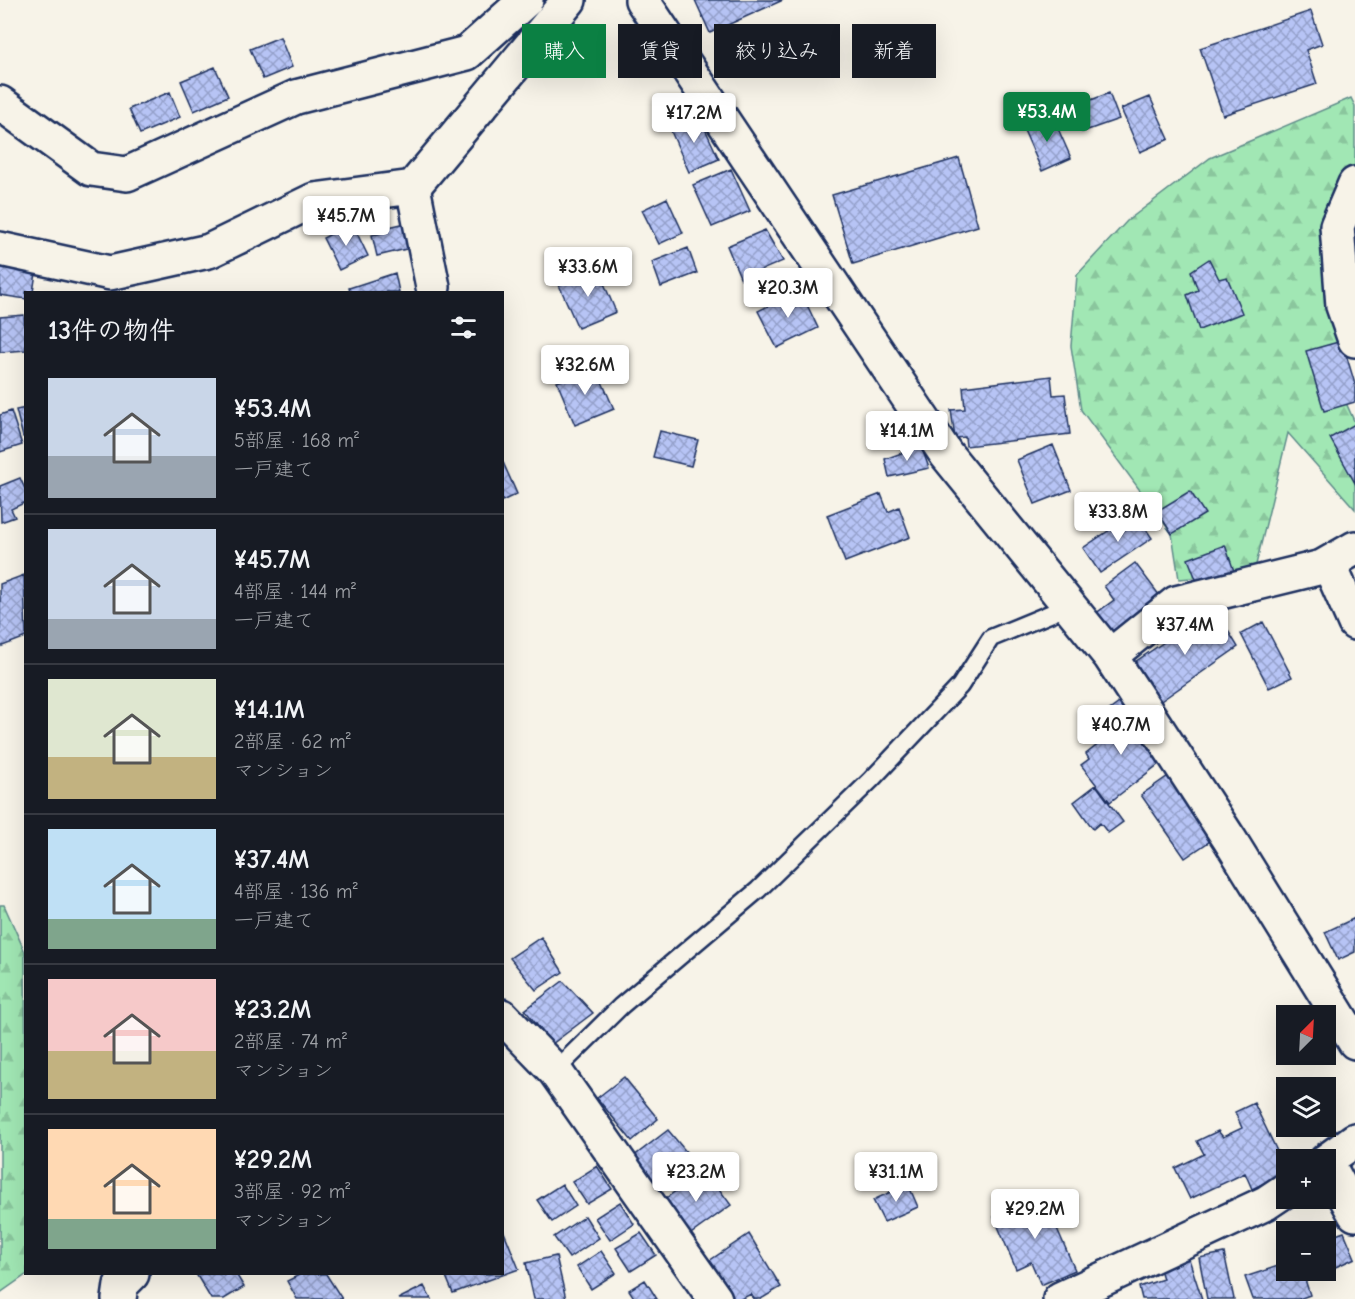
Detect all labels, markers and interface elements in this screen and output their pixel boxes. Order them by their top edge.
chip: 購入 [522,24,606,78]
chip: 賃貸 [618,24,702,78]
chip: 絞り込み [714,24,840,78]
chip: 新着 [852,24,936,78]
pin: ¥53.4M [998,92,1096,143]
pin: ¥17.2M [645,93,743,144]
text: ¥53.4M [1017,100,1077,123]
text: ¥17.2M [666,101,722,124]
pin: ¥45.7M [297,196,395,247]
text: ¥45.7M [317,204,375,227]
pin: ¥33.6M [539,247,637,298]
text: ¥33.6M [558,255,618,278]
pin: ¥20.3M [739,268,837,319]
text: ¥20.3M [758,276,818,299]
icon: filters [447,311,480,344]
text: 13件の物件 [48,316,175,346]
pin: ¥32.6M [536,345,634,396]
text: ¥32.6M [555,353,615,376]
text: ¥53.4M [234,394,311,424]
icon: home [96,402,168,474]
pin: ¥14.1M [858,411,956,462]
text: ¥14.1M [880,419,934,442]
text: 5部屋 · 168 m² [234,429,359,452]
text: 一戸建て [234,458,314,481]
pin: ¥33.8M [1069,492,1167,543]
text: ¥33.8M [1088,500,1148,523]
text: ¥45.7M [234,545,310,575]
icon: home [96,553,168,625]
text: 4部屋 · 144 m² [234,580,356,603]
pin: ¥37.4M [1136,605,1234,656]
text: 一戸建て [234,609,314,632]
text: ¥37.4M [1156,613,1214,636]
text: ¥14.1M [234,695,305,725]
icon: home [96,703,168,775]
pin: ¥40.7M [1072,705,1170,756]
text: ¥40.7M [1091,713,1151,736]
text: 2部屋 · 62 m² [234,730,351,753]
text: マンション [234,759,333,782]
text: ¥37.4M [234,845,309,875]
icon: home [96,853,168,925]
text: 4部屋 · 136 m² [234,880,358,903]
text: 一戸建て [234,909,314,932]
text: ¥23.2M [234,995,311,1025]
icon: home [96,1003,168,1075]
north arrow [1276,1005,1336,1065]
map controls [1276,1005,1336,1281]
text: 2部屋 · 74 m² [234,1030,347,1053]
text: マンション [234,1059,333,1082]
button: layers [1276,1077,1336,1137]
text: ¥29.2M [234,1145,312,1175]
button: + [1276,1149,1336,1209]
pin: ¥23.2M [647,1152,745,1203]
pin: ¥31.1M [847,1152,945,1203]
icon: home [96,1153,168,1225]
text: ¥23.2M [666,1160,726,1183]
text: ¥31.1M [868,1160,924,1183]
text: 3部屋 · 92 m² [234,1180,350,1203]
pin: ¥29.2M [986,1189,1084,1240]
text: ¥29.2M [1005,1197,1065,1220]
text: マンション [234,1209,333,1232]
button: − [1276,1221,1336,1281]

